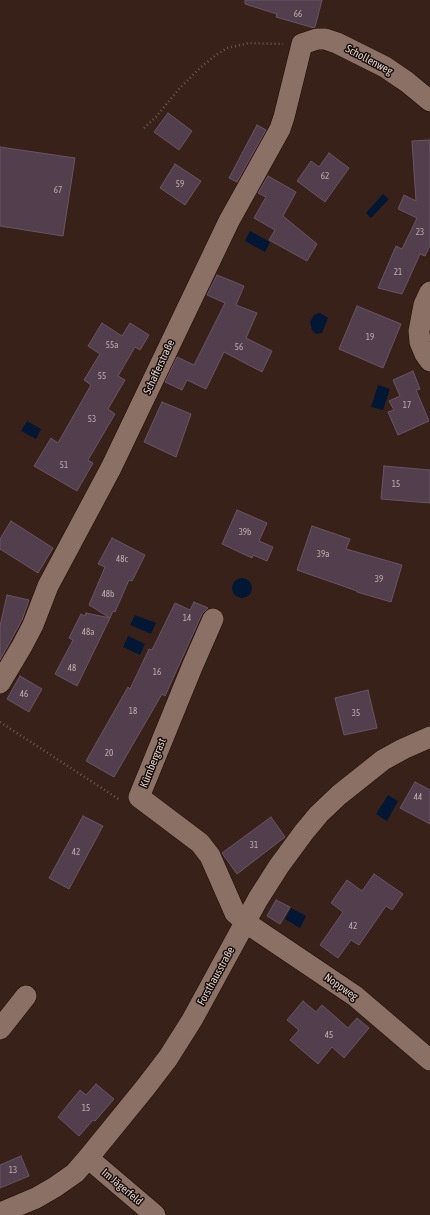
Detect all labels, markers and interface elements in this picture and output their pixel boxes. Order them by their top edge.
house number: 66 [294,9,302,19]
street label: Schollenweg [343,42,395,78]
house number: 62 [321,171,329,181]
house number: 59 [176,179,184,189]
house number: 67 [54,185,62,195]
house number: 23 [416,227,424,237]
house number: 21 [394,267,402,277]
house number: 19 [366,332,374,342]
street label: Schafferstraße [141,338,177,396]
house number: 55a [106,340,118,350]
house number: 56 [235,342,243,352]
house number: 55 [98,371,106,381]
house number: 17 [403,400,411,410]
house number: 53 [88,414,96,424]
house number: 51 [60,460,68,470]
house number: 15 [392,479,400,489]
house number: 39b [239,527,251,537]
house number: 39a [317,549,329,559]
house number: 48c [116,554,128,564]
house number: 39 [375,574,383,584]
house number: 48b [102,589,114,599]
house number: 14 [183,613,191,623]
house number: 48a [82,627,94,637]
house number: 48 [68,663,76,673]
house number: 16 [153,667,161,677]
house number: 46 [20,689,28,699]
house number: 18 [129,706,137,716]
house number: 35 [352,708,360,718]
street label: Kürnbergrast [137,736,169,790]
house number: 20 [105,748,113,758]
house number: 44 [414,792,422,802]
house number: 31 [250,840,258,850]
house number: 42 [72,847,80,857]
house number: 42 [349,921,357,931]
street label: Forsthausstraße [195,945,237,1007]
street label: Noppweg [322,971,360,1003]
house number: 45 [325,1030,333,1040]
house number: 15 [82,1103,90,1113]
house number: 13 [9,1165,17,1175]
street label: Im Jägerfeld [99,1166,145,1208]

